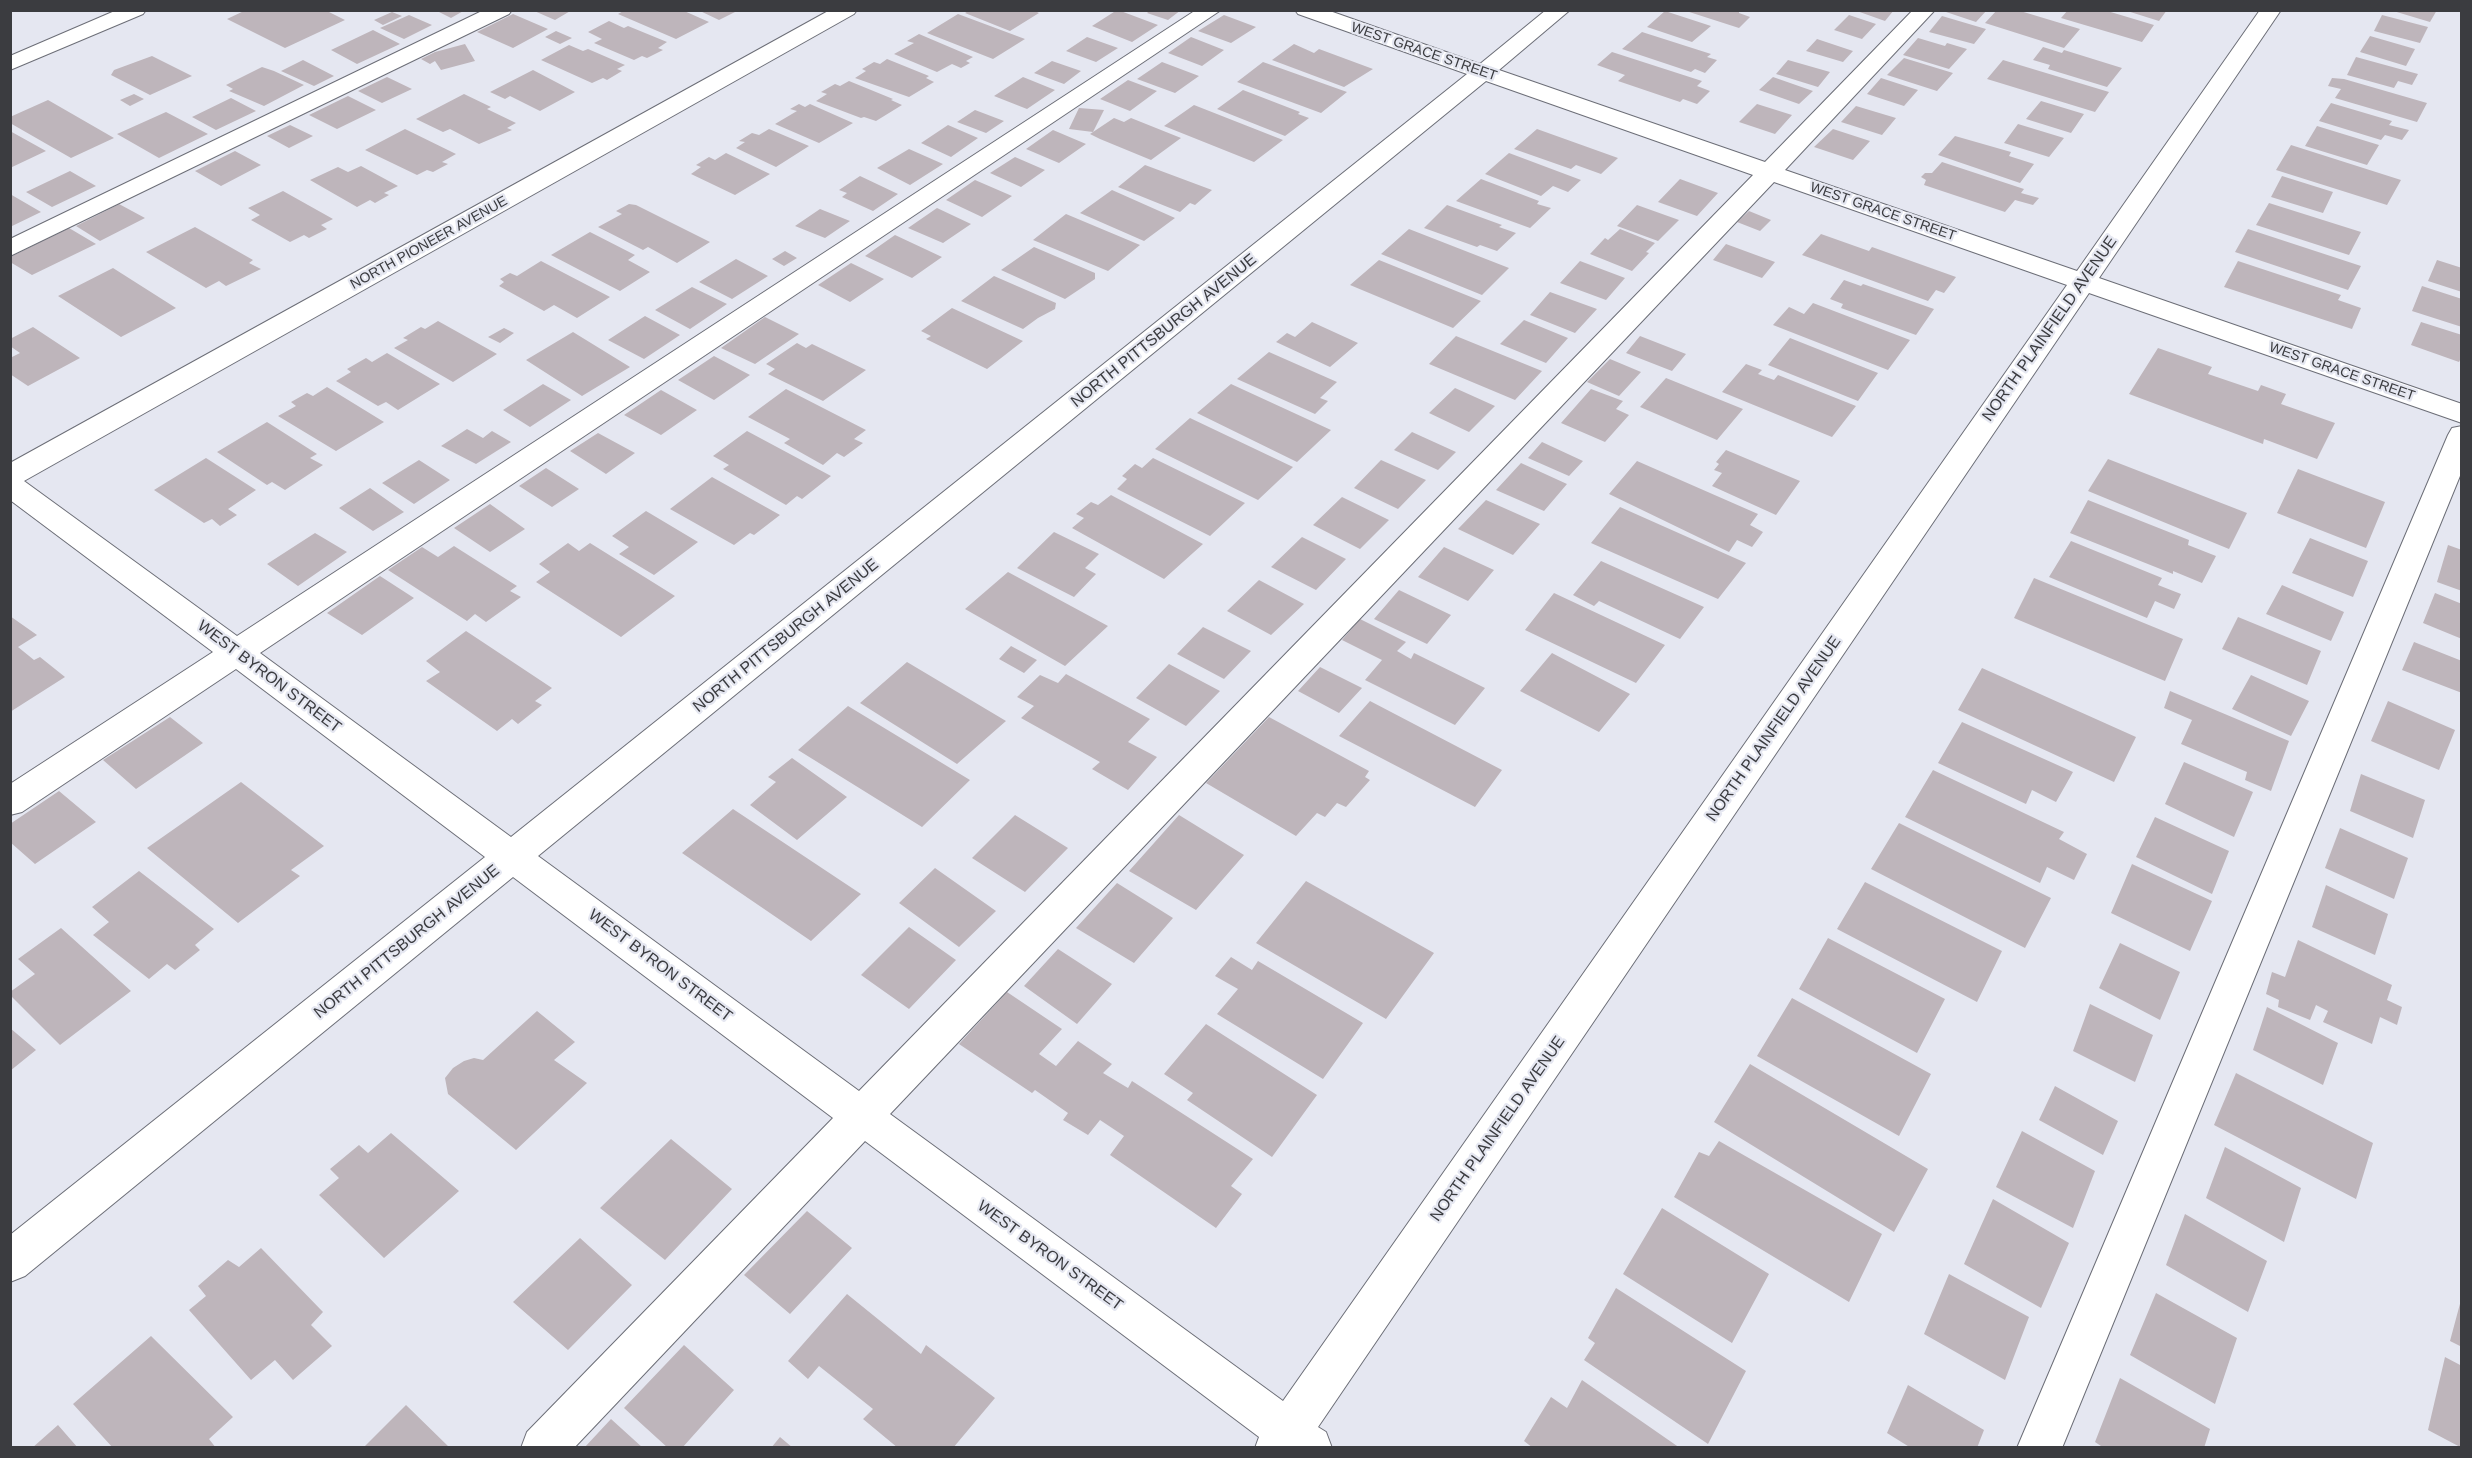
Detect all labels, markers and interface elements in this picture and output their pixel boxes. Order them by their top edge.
street label: WEST GRACE STREET [1349,19,1499,85]
street label: WEST GRACE STREET [1808,179,1958,245]
street label: NORTH PIONEER AVENUE [348,193,510,293]
street label: NORTH PLAINFIELD AVENUE [1979,233,2121,425]
street label: NORTH PITTSBURGH AVENUE [1067,250,1261,412]
street label: WEST GRACE STREET [2267,339,2417,405]
street label: NORTH PITTSBURGH AVENUE [689,555,883,717]
street label: WEST BYRON STREET [193,617,345,737]
street label: NORTH PLAINFIELD AVENUE [1703,633,1845,825]
street label: NORTH PITTSBURGH AVENUE [310,861,504,1023]
street label: WEST BYRON STREET [584,906,736,1026]
street label: NORTH PLAINFIELD AVENUE [1427,1033,1569,1225]
street label: WEST BYRON STREET [974,1197,1126,1315]

